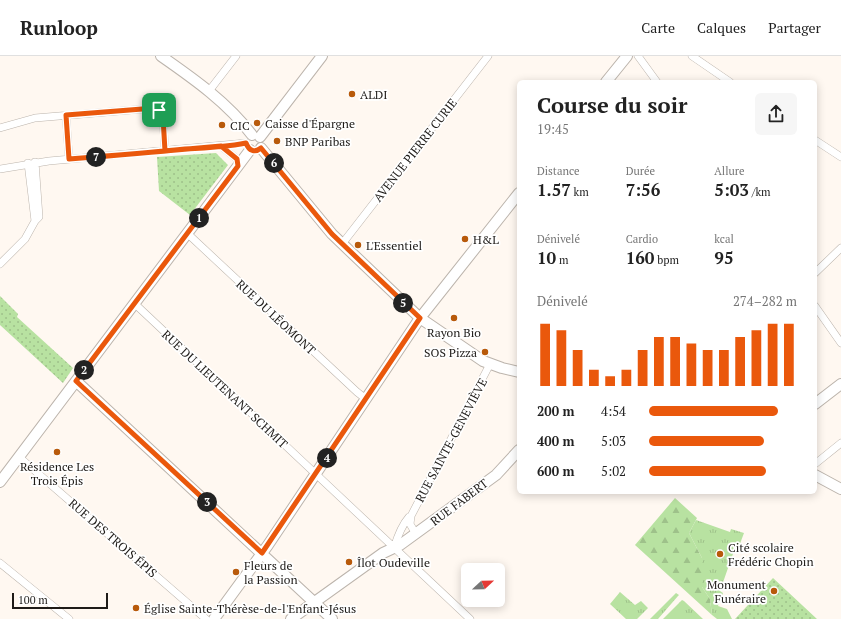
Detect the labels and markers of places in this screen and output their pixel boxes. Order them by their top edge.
place label: ALDI [360,87,388,102]
marker: ALDI [347,89,357,99]
pin [142,93,176,127]
place label: Caisse d'Épargne [265,116,355,131]
place label: CIC [230,118,250,133]
marker: Caisse d'Épargne [252,118,262,128]
marker: CIC [217,120,227,130]
place label: BNP Paribas [285,134,350,149]
marker: BNP Paribas [272,136,282,146]
pin: 7 [86,147,106,167]
pin: 6 [264,153,284,173]
pin: 1 [189,208,209,228]
place label: H&L [473,232,499,247]
marker: H&L [460,234,470,244]
place label: L'Essentiel [366,238,422,253]
marker: L'Essentiel [353,240,363,250]
pin: 5 [393,293,413,313]
marker: Rayon Bio [449,313,459,323]
place label: Rayon Bio [427,325,481,340]
place label: SOS Pizza [424,345,477,360]
marker: SOS Pizza [480,347,490,357]
pin: 2 [74,360,94,380]
marker: Résidence Les Trois Épis [52,447,62,457]
pin: 4 [317,448,337,468]
place label: Résidence Les Trois Épis [20,459,94,488]
pin: 3 [197,492,217,512]
place label: Cité scolaire Frédéric Chopin [728,540,814,569]
marker: Cité scolaire Frédéric Chopin [715,549,725,559]
place label: Îlot Oudeville [357,555,430,570]
marker: Îlot Oudeville [344,557,354,567]
place label: Fleurs de la Passion [244,558,298,587]
marker: Fleurs de la Passion [231,567,241,577]
place label: Monument Funéraire [707,577,767,606]
marker: Monument Funéraire [769,586,779,596]
place label: Église Sainte-Thérèse-de-l'Enfant-Jésus [144,601,356,616]
marker: Église Sainte-Thérèse-de-l'Enfant-Jésus [131,603,141,613]

